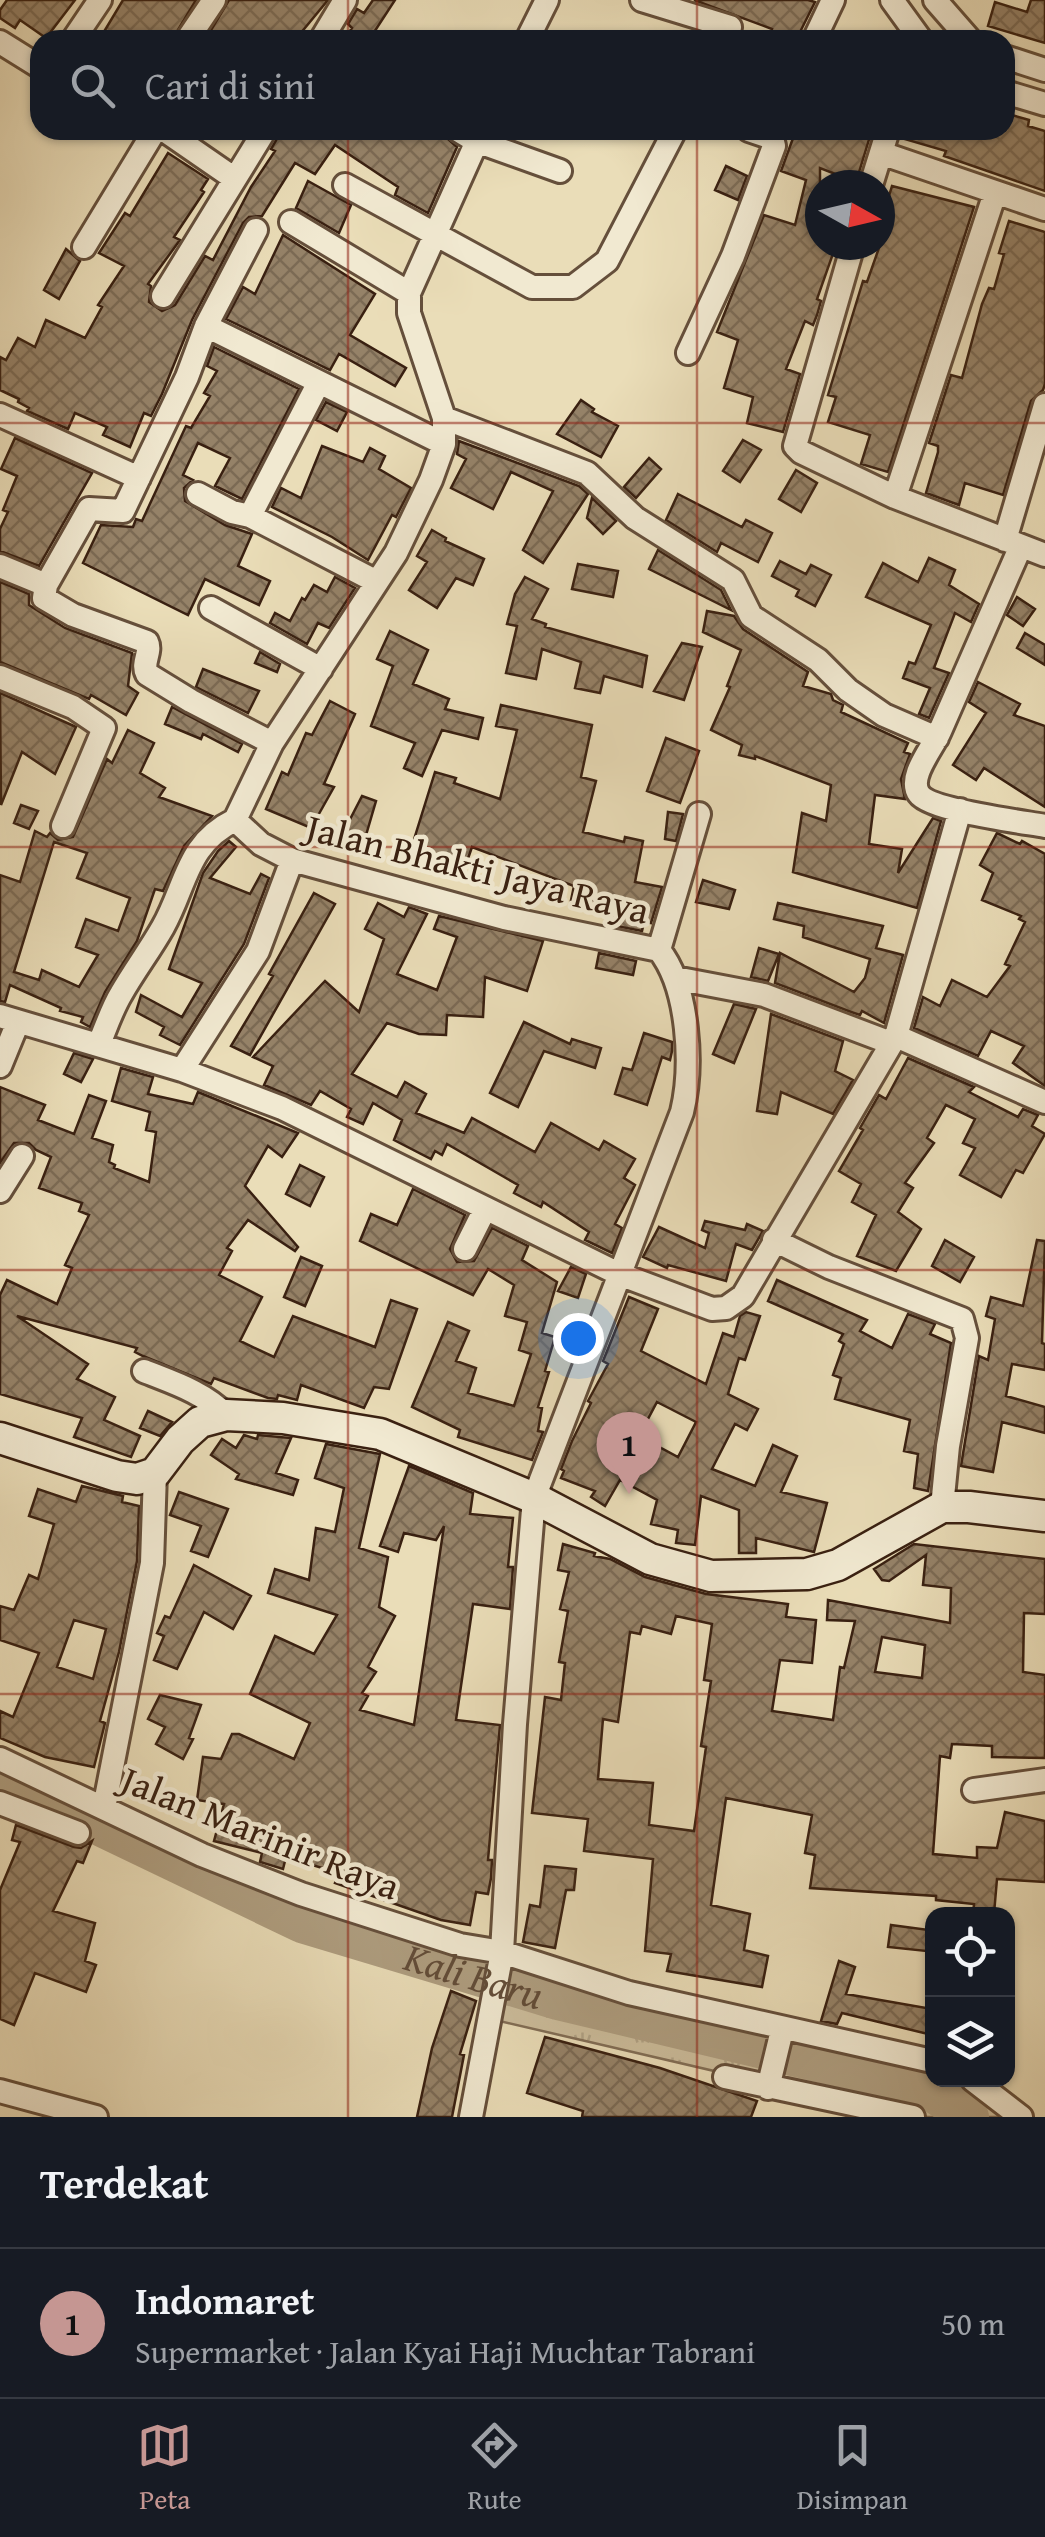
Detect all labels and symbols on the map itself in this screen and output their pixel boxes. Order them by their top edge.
north arrow [805,170,895,260]
street label: Jalan Bhakti Jaya Raya [297,797,655,938]
your location [553,1313,604,1364]
pin: 1 [596,1412,662,1494]
street label: Jalan Marinir Raya [110,1749,409,1913]
water label: Kali Baru [397,1926,551,2024]

